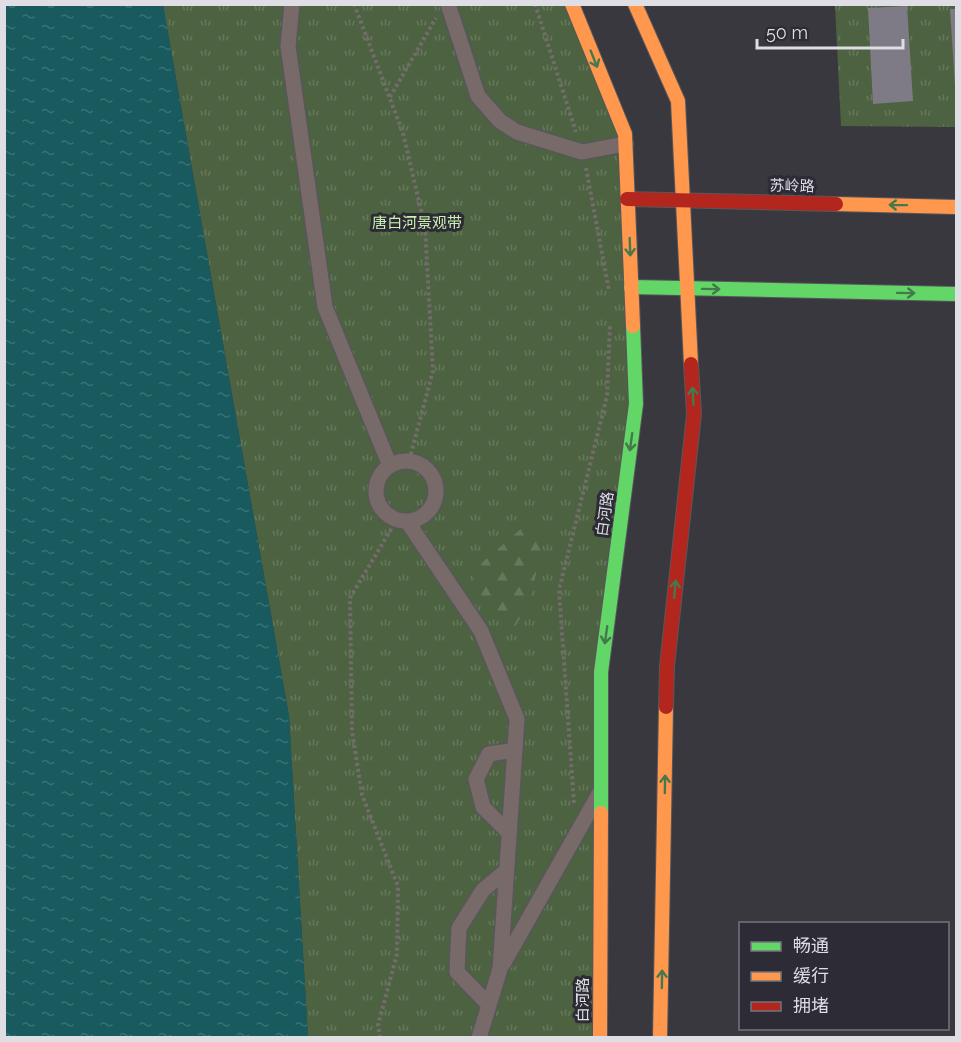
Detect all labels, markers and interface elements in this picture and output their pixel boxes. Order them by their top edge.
scale bar [757,12,902,50]
text: 50 m [766,22,808,43]
one-way arrow [589,49,600,67]
street label: 苏岭路 [769,177,815,195]
one-way arrow [889,199,909,211]
park label: 唐白河景观带 [372,214,462,232]
one-way arrow [624,237,635,257]
one-way arrow [700,283,720,295]
one-way arrow [895,287,915,299]
one-way arrow [687,386,698,406]
one-way arrow [626,432,637,451]
street label: 白河路 [593,490,617,538]
one-way arrow [670,580,681,600]
one-way arrow [600,625,611,645]
one-way arrow [659,775,671,795]
legend [739,922,949,1030]
text: 畅通 [793,935,829,956]
text: 缓行 [793,965,829,986]
one-way arrow [656,970,667,990]
street label: 白河路 [574,977,592,1023]
text: 拥堵 [793,995,829,1016]

